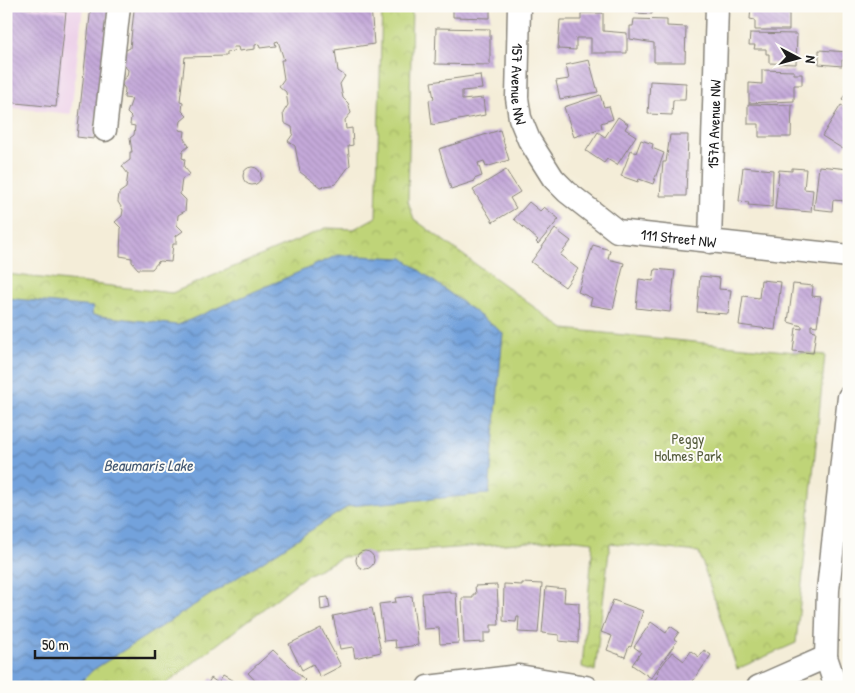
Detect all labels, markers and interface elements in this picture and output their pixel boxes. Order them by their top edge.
north arrow [772,32,822,82]
street label: 157 Avenue NW [507,43,532,129]
text: N [802,55,821,65]
street label: 157A Avenue NW [702,79,725,169]
street label: 111 Street NW [640,223,718,252]
park label: Peggy Holmes Park [654,428,722,466]
water label: Beaumaris Lake [103,454,193,476]
scale bar [35,628,155,660]
text: 50 m [42,634,69,655]

